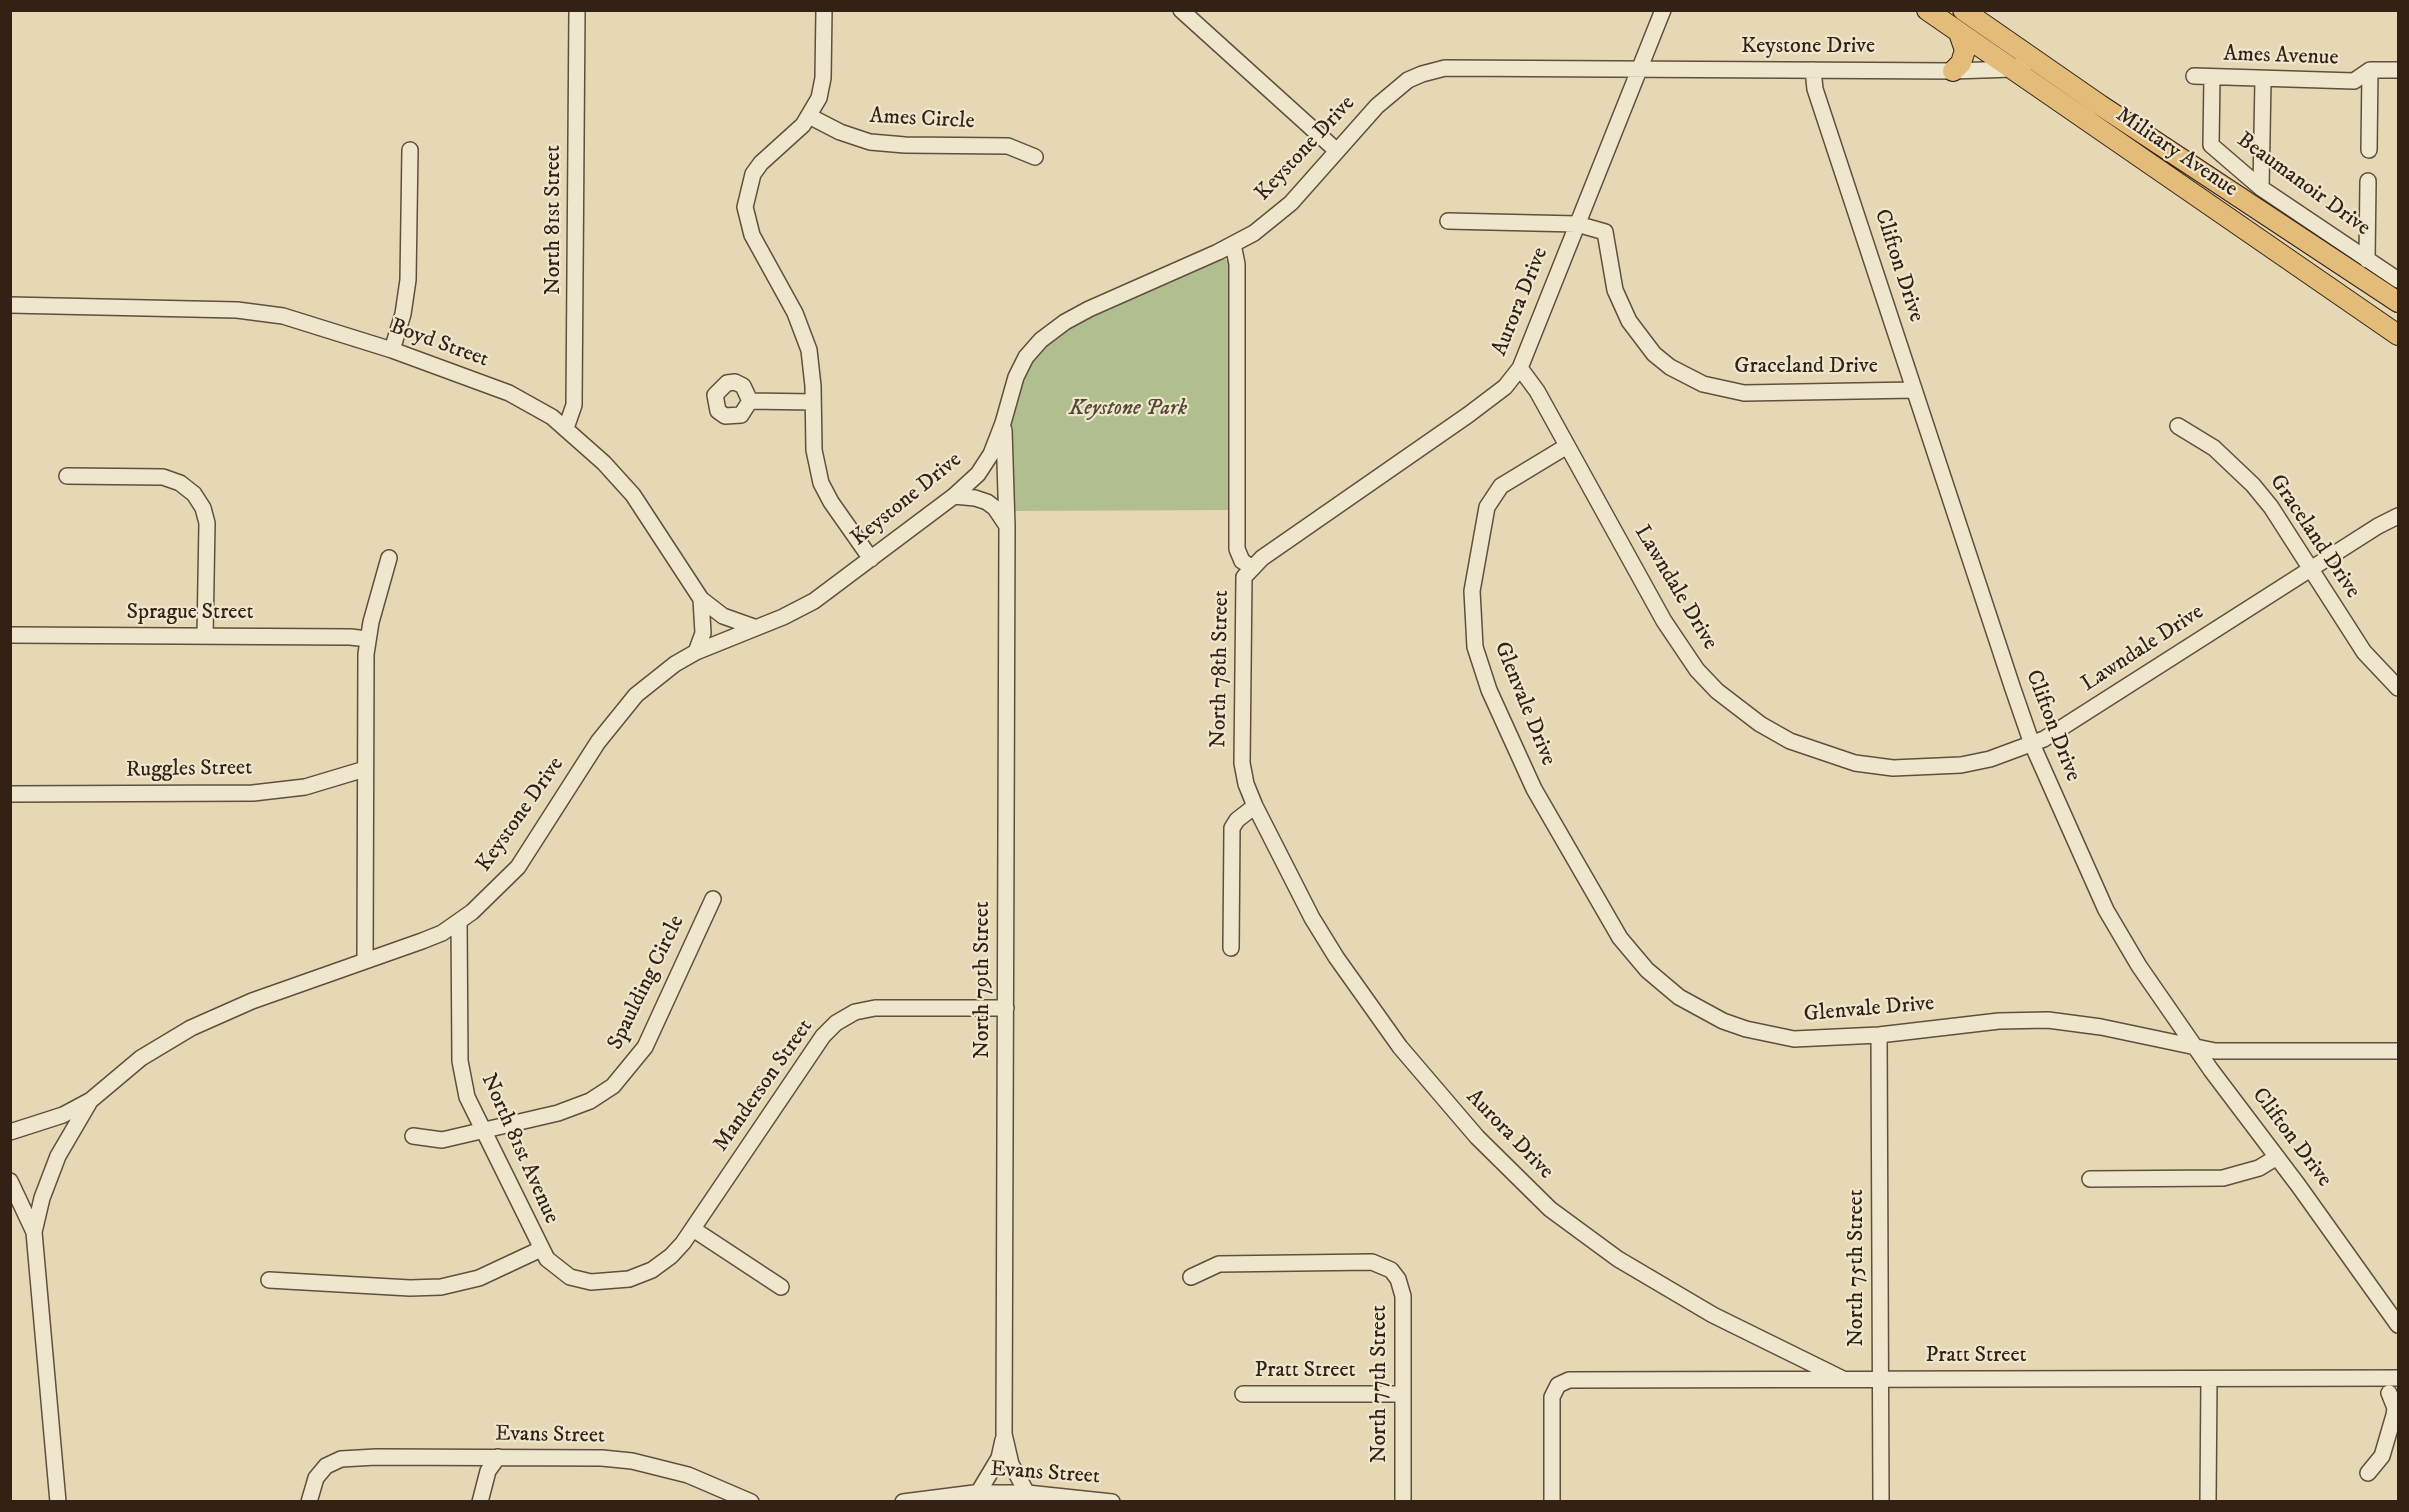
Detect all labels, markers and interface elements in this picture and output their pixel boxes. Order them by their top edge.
street label: Keystone Drive [1741,34,1875,60]
street label: Ames Avenue [2223,42,2339,72]
street label: Keystone Drive [1251,91,1361,207]
street label: Military Avenue [2110,103,2242,203]
street label: Ames Circle [869,104,975,136]
street label: Beaumanoir Drive [2231,128,2375,242]
street label: North 81st Street [541,145,567,295]
street label: Clifton Drive [1867,206,1929,326]
street label: Aurora Drive [1487,244,1555,360]
street label: Boyd Street [386,314,492,374]
street label: Graceland Drive [1734,354,1878,380]
park label: Keystone Park [1069,396,1187,422]
street label: Keystone Drive [847,448,967,552]
street label: Graceland Drive [2263,470,2365,604]
street label: Lawndale Drive [1628,521,1722,655]
street label: North 78th Street [1206,590,1236,748]
street label: Sprague Street [126,600,254,626]
street label: Lawndale Drive [2077,600,2209,698]
street label: Glenvale Drive [1487,638,1561,770]
street label: Clifton Drive [2019,667,2085,785]
street label: Keystone Drive [472,753,570,877]
street label: Ruggles Street [126,756,252,784]
street label: North 79th Street [970,901,996,1059]
street label: Spaulding Circle [603,912,691,1054]
street label: Glenvale Drive [1803,991,1935,1029]
street label: Manderson Street [709,1015,819,1157]
street label: North 81st Avenue [474,1070,564,1228]
street label: Clifton Drive [2245,1083,2337,1193]
street label: Aurora Drive [1460,1085,1558,1185]
street label: North 75th Street [1844,1189,1870,1347]
street label: North 77th Street [1367,1305,1393,1463]
street label: Pratt Street [1925,1343,2027,1369]
street label: Pratt Street [1254,1358,1356,1384]
street label: Evans Street [495,1422,605,1450]
street label: Evans Street [989,1457,1101,1491]

